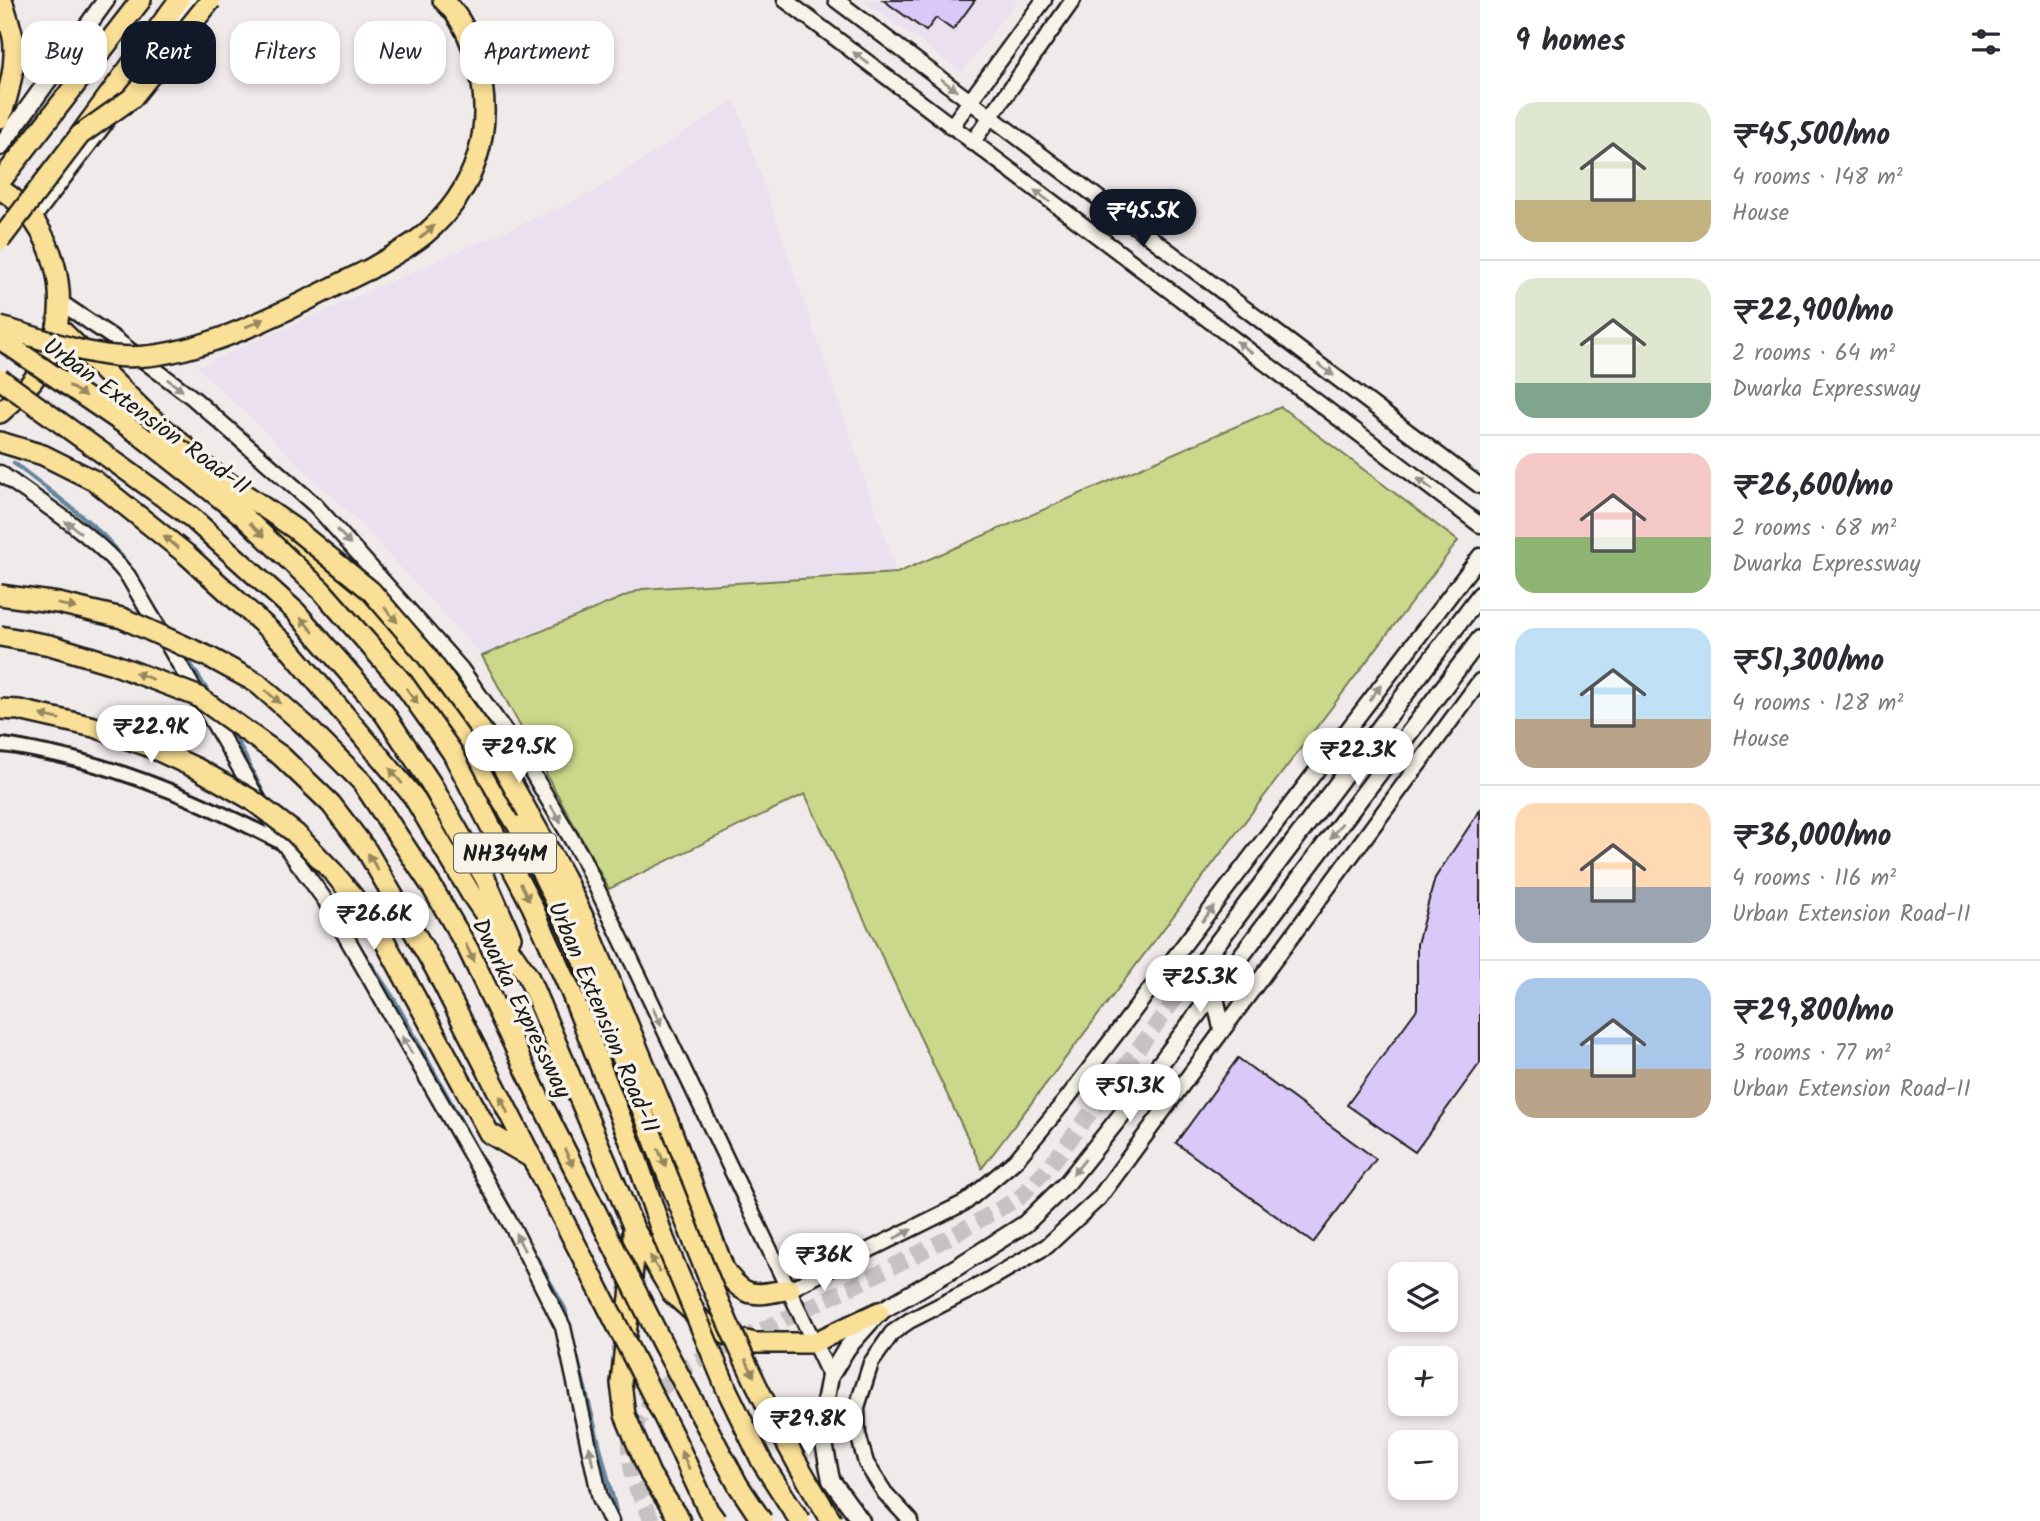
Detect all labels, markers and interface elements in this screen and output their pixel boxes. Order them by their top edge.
text: 9 homes [1515,18,1626,66]
chip: Buy [21,21,107,84]
chip: Rent [121,21,216,84]
chip: Filters [230,21,340,84]
chip: New [354,21,446,84]
chip: Apartment [460,21,614,84]
icon: filters [1967,23,2005,61]
one-way arrow [852,52,870,66]
one-way arrow [940,78,958,92]
text: ₹45,500/mo [1732,112,1890,160]
icon: home [1571,130,1655,214]
text: 4 rooms · 148 m² [1732,160,1903,196]
one-way arrow [1033,189,1051,203]
pin: ₹45.5K [1086,190,1200,249]
text: ₹45.5K [1105,194,1181,230]
text: House [1732,196,1789,232]
one-way arrow [418,225,435,240]
text: ₹22,900/mo [1732,288,1894,336]
icon: home [1571,306,1655,390]
one-way arrow [244,317,265,328]
street label: Urban Extension Road-II [34,328,258,506]
text: 2 rooms · 64 m² [1732,336,1895,372]
one-way arrow [1235,340,1253,355]
one-way arrow [1317,363,1335,377]
text: Dwarka Expressway [1732,372,1920,408]
one-way arrow [166,377,184,391]
one-way arrow [67,384,86,397]
text: ₹26,600/mo [1732,463,1893,511]
one-way arrow [1416,477,1435,491]
icon: home [1571,481,1655,565]
text: 2 rooms · 68 m² [1732,511,1896,547]
one-way arrow [65,519,83,534]
one-way arrow [248,521,265,537]
one-way arrow [336,528,352,546]
one-way arrow [163,535,180,550]
text: Dwarka Expressway [1732,547,1920,583]
one-way arrow [56,600,78,611]
one-way arrow [383,606,399,624]
one-way arrow [299,616,315,634]
text: ₹51,300/mo [1732,638,1884,686]
icon: home [1571,656,1655,740]
one-way arrow [133,670,154,681]
one-way arrow [1368,685,1383,703]
text: 4 rooms · 128 m² [1732,686,1903,722]
one-way arrow [404,687,418,705]
one-way arrow [264,689,282,705]
pin: ₹22.9K [94,706,208,765]
text: ₹22.9K [112,710,190,746]
one-way arrow [39,712,61,723]
text: House [1732,722,1789,758]
pin: ₹29.5K [462,726,576,785]
pin: ₹22.3K [1301,728,1415,788]
text: ₹29.5K [481,730,557,766]
text: ₹22.3K [1319,733,1397,769]
one-way arrow [389,768,404,786]
one-way arrow [550,804,563,823]
text: ₹36,000/mo [1732,813,1892,861]
one-way arrow [1328,821,1343,839]
icon: home [1571,831,1655,915]
road number: NH344M [454,834,556,873]
one-way arrow [367,852,380,871]
text: 4 rooms · 116 m² [1732,861,1896,897]
one-way arrow [520,882,531,902]
pin: ₹26.6K [317,892,431,952]
street label: Urban Extension Road-II [536,895,669,1140]
text: ₹26.6K [335,897,413,933]
text: Urban Extension Road-II [1732,897,1971,933]
one-way arrow [1200,905,1215,923]
street label: Dwarka Expressway [460,912,582,1106]
one-way arrow [464,943,475,963]
pin: ₹25.3K [1143,956,1257,1015]
text: ₹25.3K [1162,960,1238,996]
text: ₹29,800/mo [1732,988,1894,1036]
icon: home [1571,1006,1655,1090]
one-way arrow [652,1007,663,1027]
one-way arrow [401,1035,413,1054]
text: 3 rooms · 77 m² [1732,1036,1891,1072]
pin: ₹51.3K [1073,1064,1187,1124]
text: ₹51.3K [1095,1069,1165,1105]
text: Urban Extension Road-II [1732,1072,1971,1108]
one-way arrow [498,1095,510,1115]
one-way arrow [563,1148,574,1168]
one-way arrow [656,1148,667,1169]
one-way arrow [1072,1159,1087,1176]
one-way arrow [893,1229,913,1240]
one-way arrow [514,1232,525,1252]
pin: ₹36K [783,1234,865,1293]
text: ₹36K [795,1238,853,1274]
one-way arrow [649,1254,661,1273]
map controls [1388,1262,1458,1500]
button: layers [1388,1262,1458,1332]
button: + [1388,1346,1458,1416]
one-way arrow [744,1358,755,1378]
pin: ₹29.8K [751,1398,865,1457]
text: ₹29.8K [769,1402,847,1438]
button: − [1388,1430,1458,1500]
one-way arrow [586,1445,597,1467]
one-way arrow [679,1450,690,1471]

